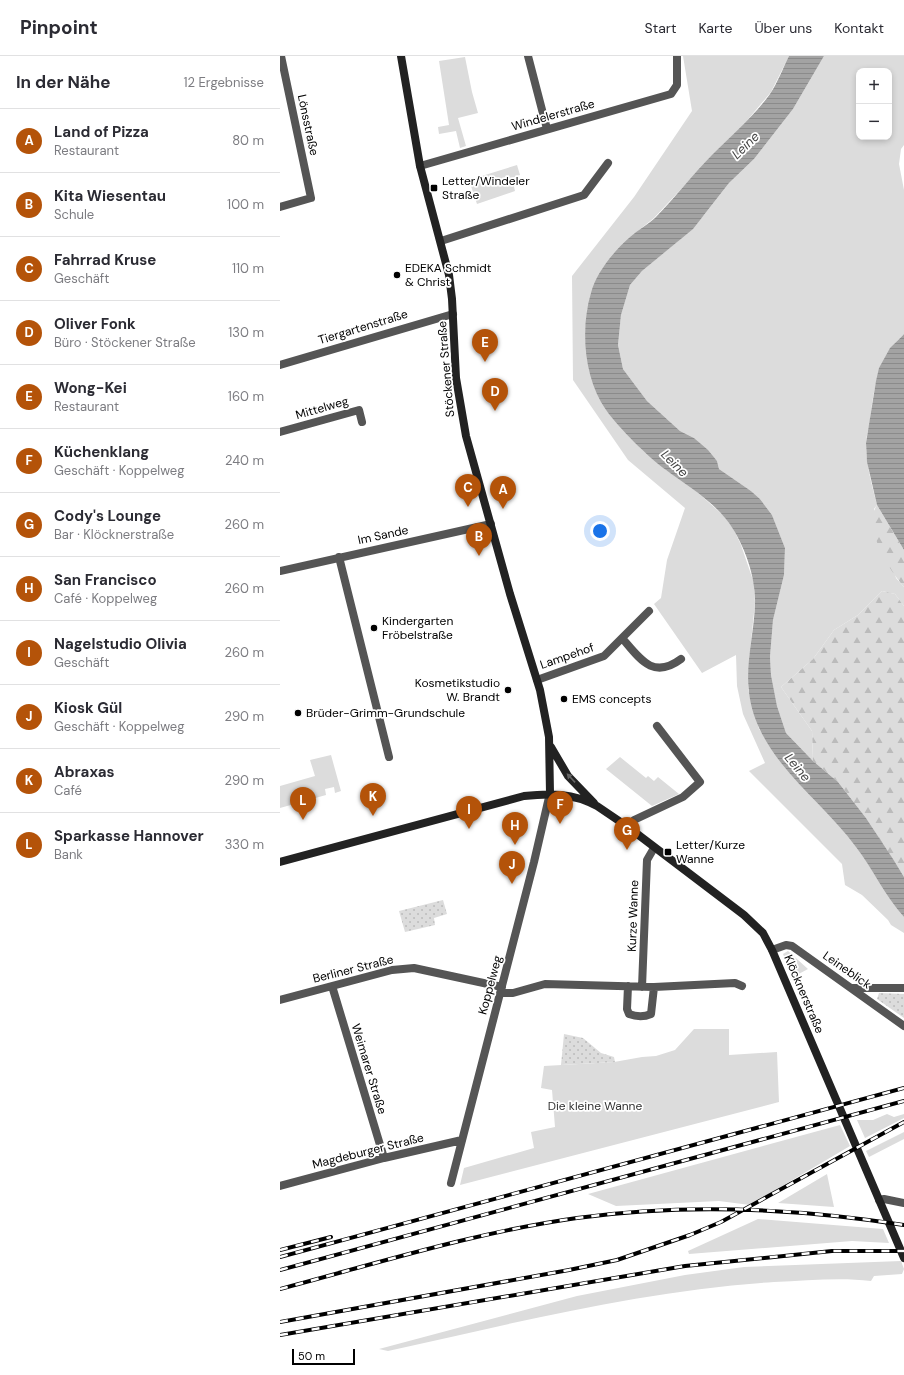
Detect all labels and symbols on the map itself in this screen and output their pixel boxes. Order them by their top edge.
street label: Lönsstraße [294,93,322,157]
street label: Windelerstraße [510,95,597,134]
water label: Leine [728,128,763,163]
place label: Letter/Windeler Straße [442,173,530,203]
marker: Letter/Windeler Straße [429,183,439,193]
place label: EDEKA Schmidt & Christ [405,260,492,290]
marker: EDEKA Schmidt & Christ [392,270,402,280]
street label: Tiergartenstraße [316,306,410,348]
street label: Stöckener Straße [434,320,458,418]
pin: E [472,329,498,362]
pin: D [482,378,508,411]
street label: Mittelweg [294,393,351,423]
water label: Leine [657,446,692,481]
pin: C [455,474,481,507]
pin: A [490,476,516,509]
your location [590,521,610,541]
street label: Im Sande [356,522,410,548]
pin: B [466,523,492,556]
place label: Kindergarten Fröbelstraße [382,613,453,643]
marker: Kindergarten Fröbelstraße [369,623,379,633]
street label: Lampehof [538,639,596,673]
place label: Kosmetikstudio W. Brandt [415,675,500,705]
marker: Kosmetikstudio W. Brandt [503,685,513,695]
place label: EMS concepts [572,691,652,707]
marker: EMS concepts [559,694,569,704]
place label: Brüder-Grimm-Grundschule [306,705,465,721]
marker: Brüder-Grimm-Grundschule [293,708,303,718]
water label: Leine [781,750,814,785]
one-way arrow [566,773,575,783]
pin: K [360,783,386,816]
pin: L [290,787,316,820]
pin: F [547,791,573,824]
pin: I [456,796,482,829]
pin: H [502,812,528,845]
pin: G [614,817,640,850]
place label: Letter/Kurze Wanne [676,837,745,867]
marker: Letter/Kurze Wanne [663,847,673,857]
pin: J [499,851,525,884]
street label: Kurze Wanne [624,880,642,952]
street label: Leineblick [820,948,874,992]
street label: Berliner Straße [311,951,395,987]
street label: Klöcknerstraße [780,952,828,1036]
street label: Koppelweg [474,953,506,1016]
street label: Weimarer Straße [348,1022,390,1116]
park label: Die kleine Wanne [548,1098,642,1114]
street label: Magdeburger Straße [311,1129,426,1173]
scale bar [292,1347,355,1366]

